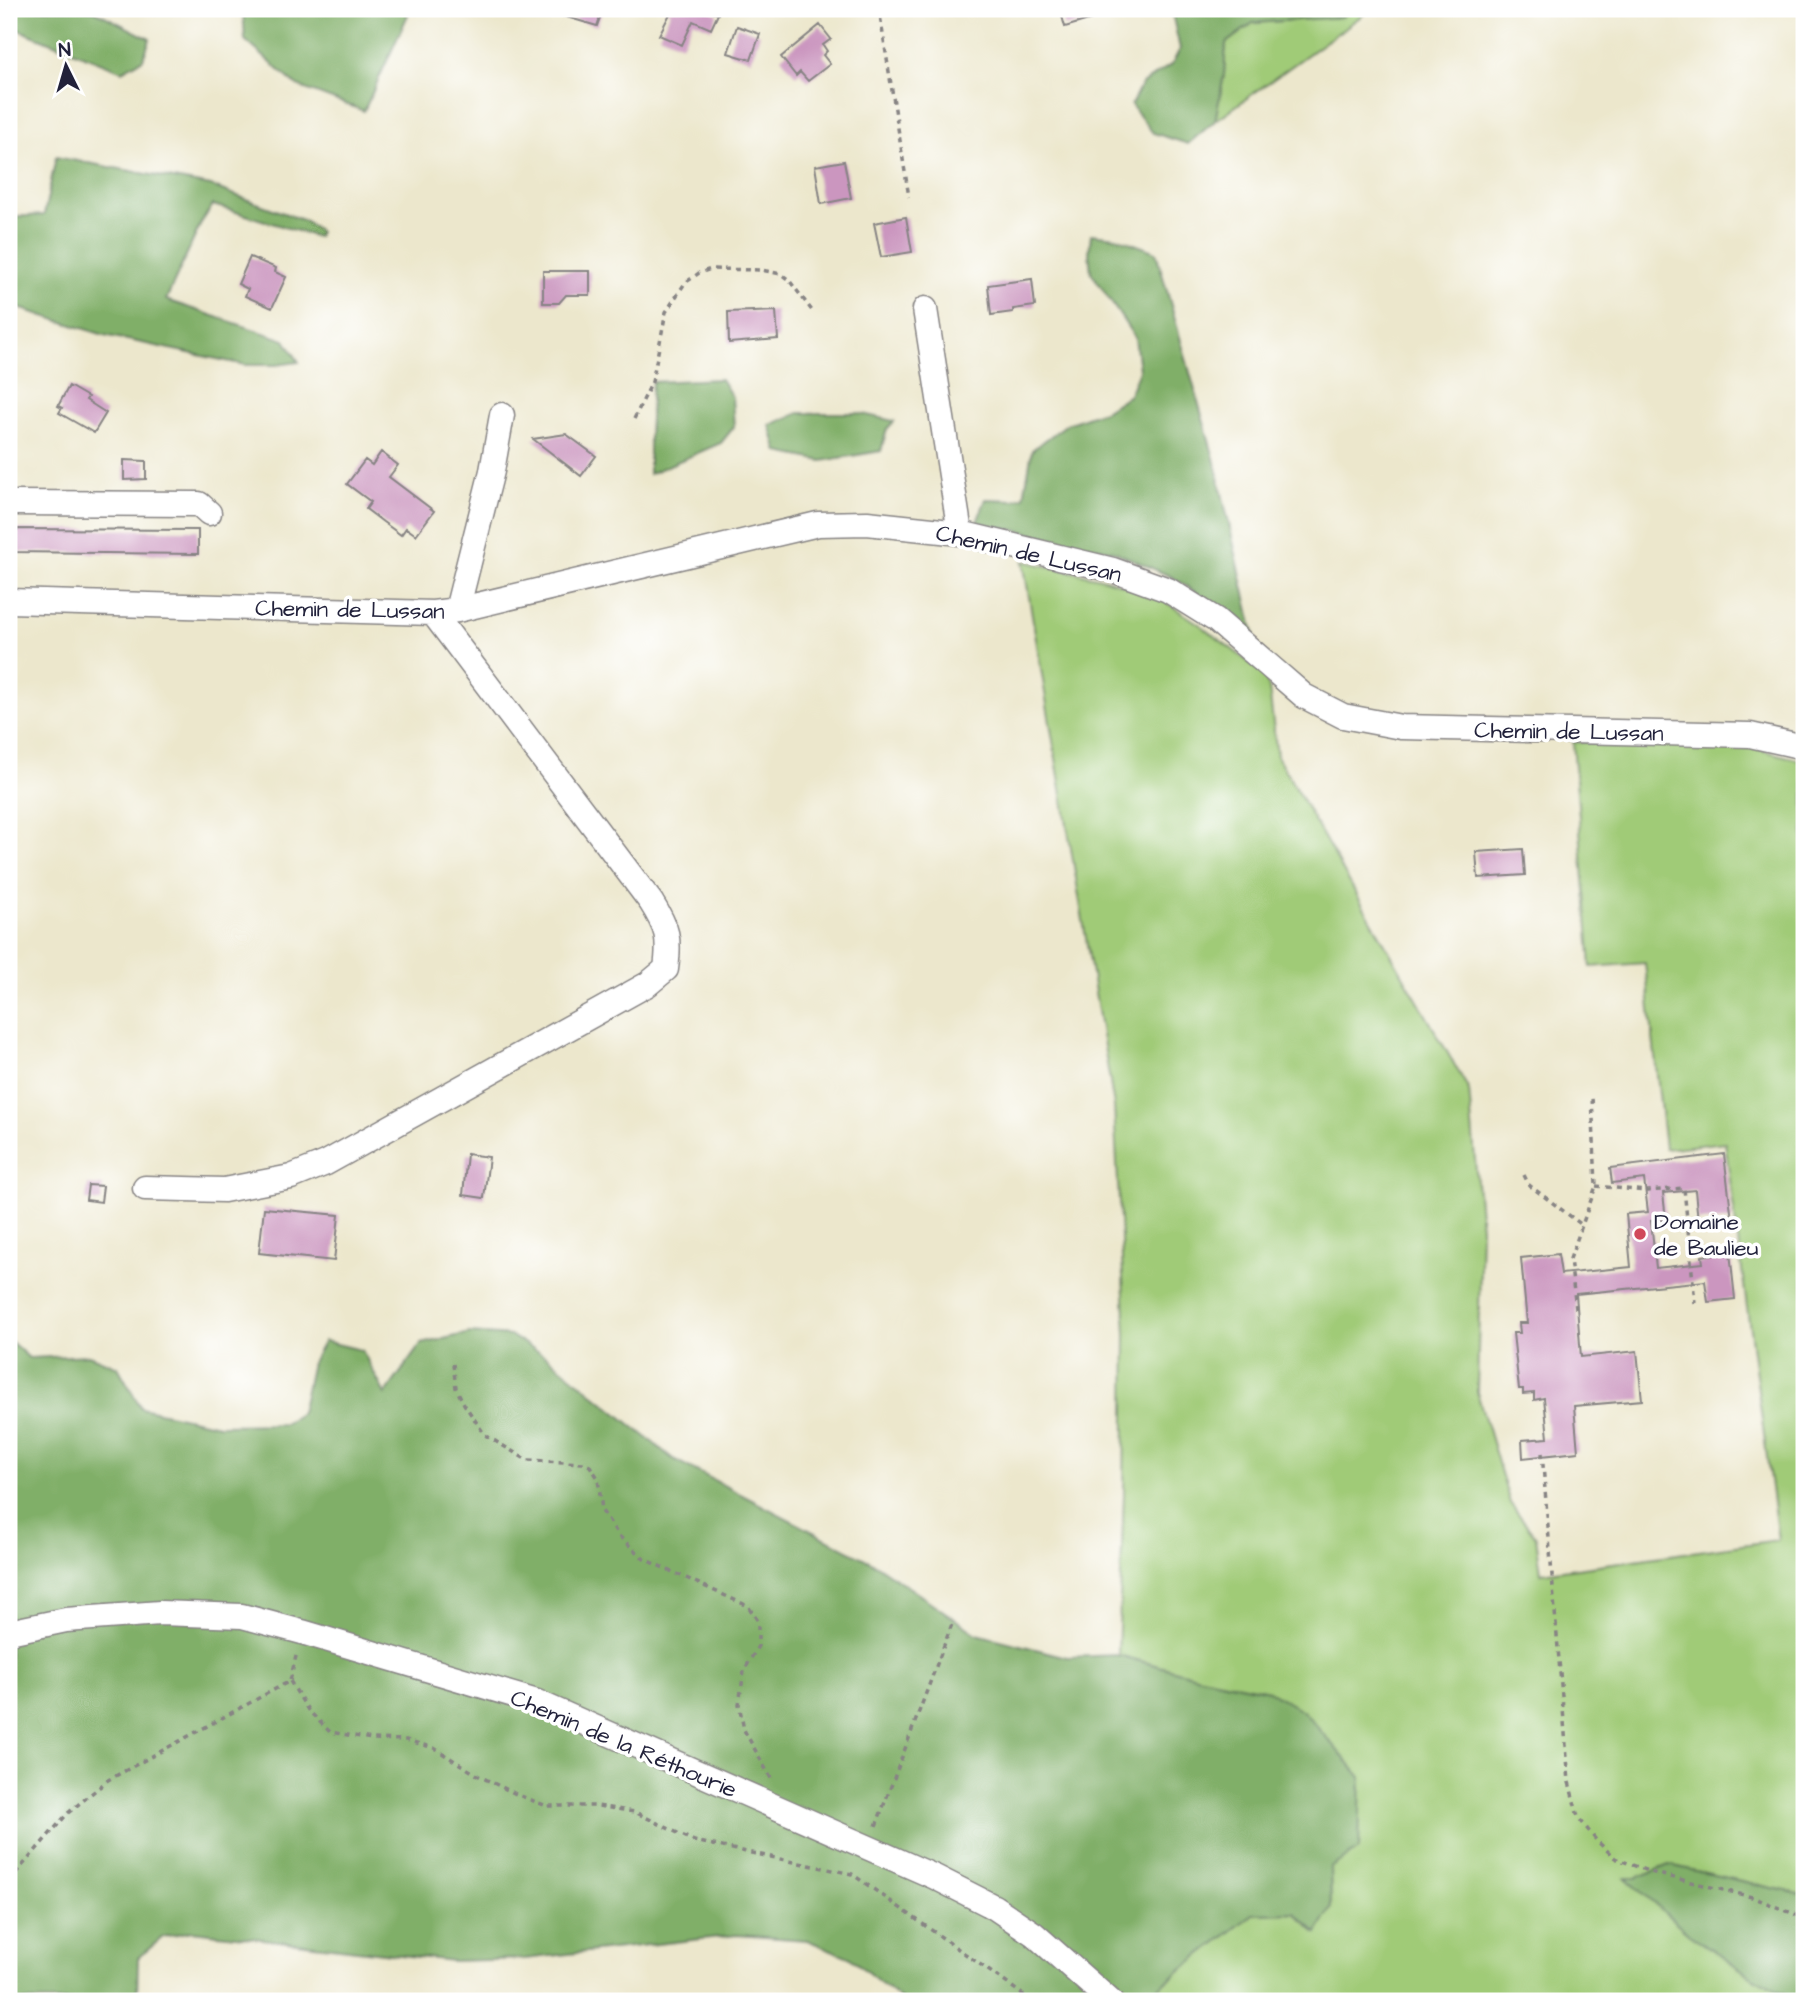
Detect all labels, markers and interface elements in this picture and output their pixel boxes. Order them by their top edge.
north arrow [32,32,102,102]
text: N [58,37,72,65]
street label: Chemin de Lussan [933,517,1125,591]
street label: Chemin de Lussan [255,592,445,628]
street label: Chemin de Lussan [1474,714,1664,750]
place label: Domaine de Baulieu [1654,1206,1758,1264]
marker: Domaine de Baulieu [1632,1226,1648,1242]
street label: Chemin de la Réthourie [506,1682,742,1806]

